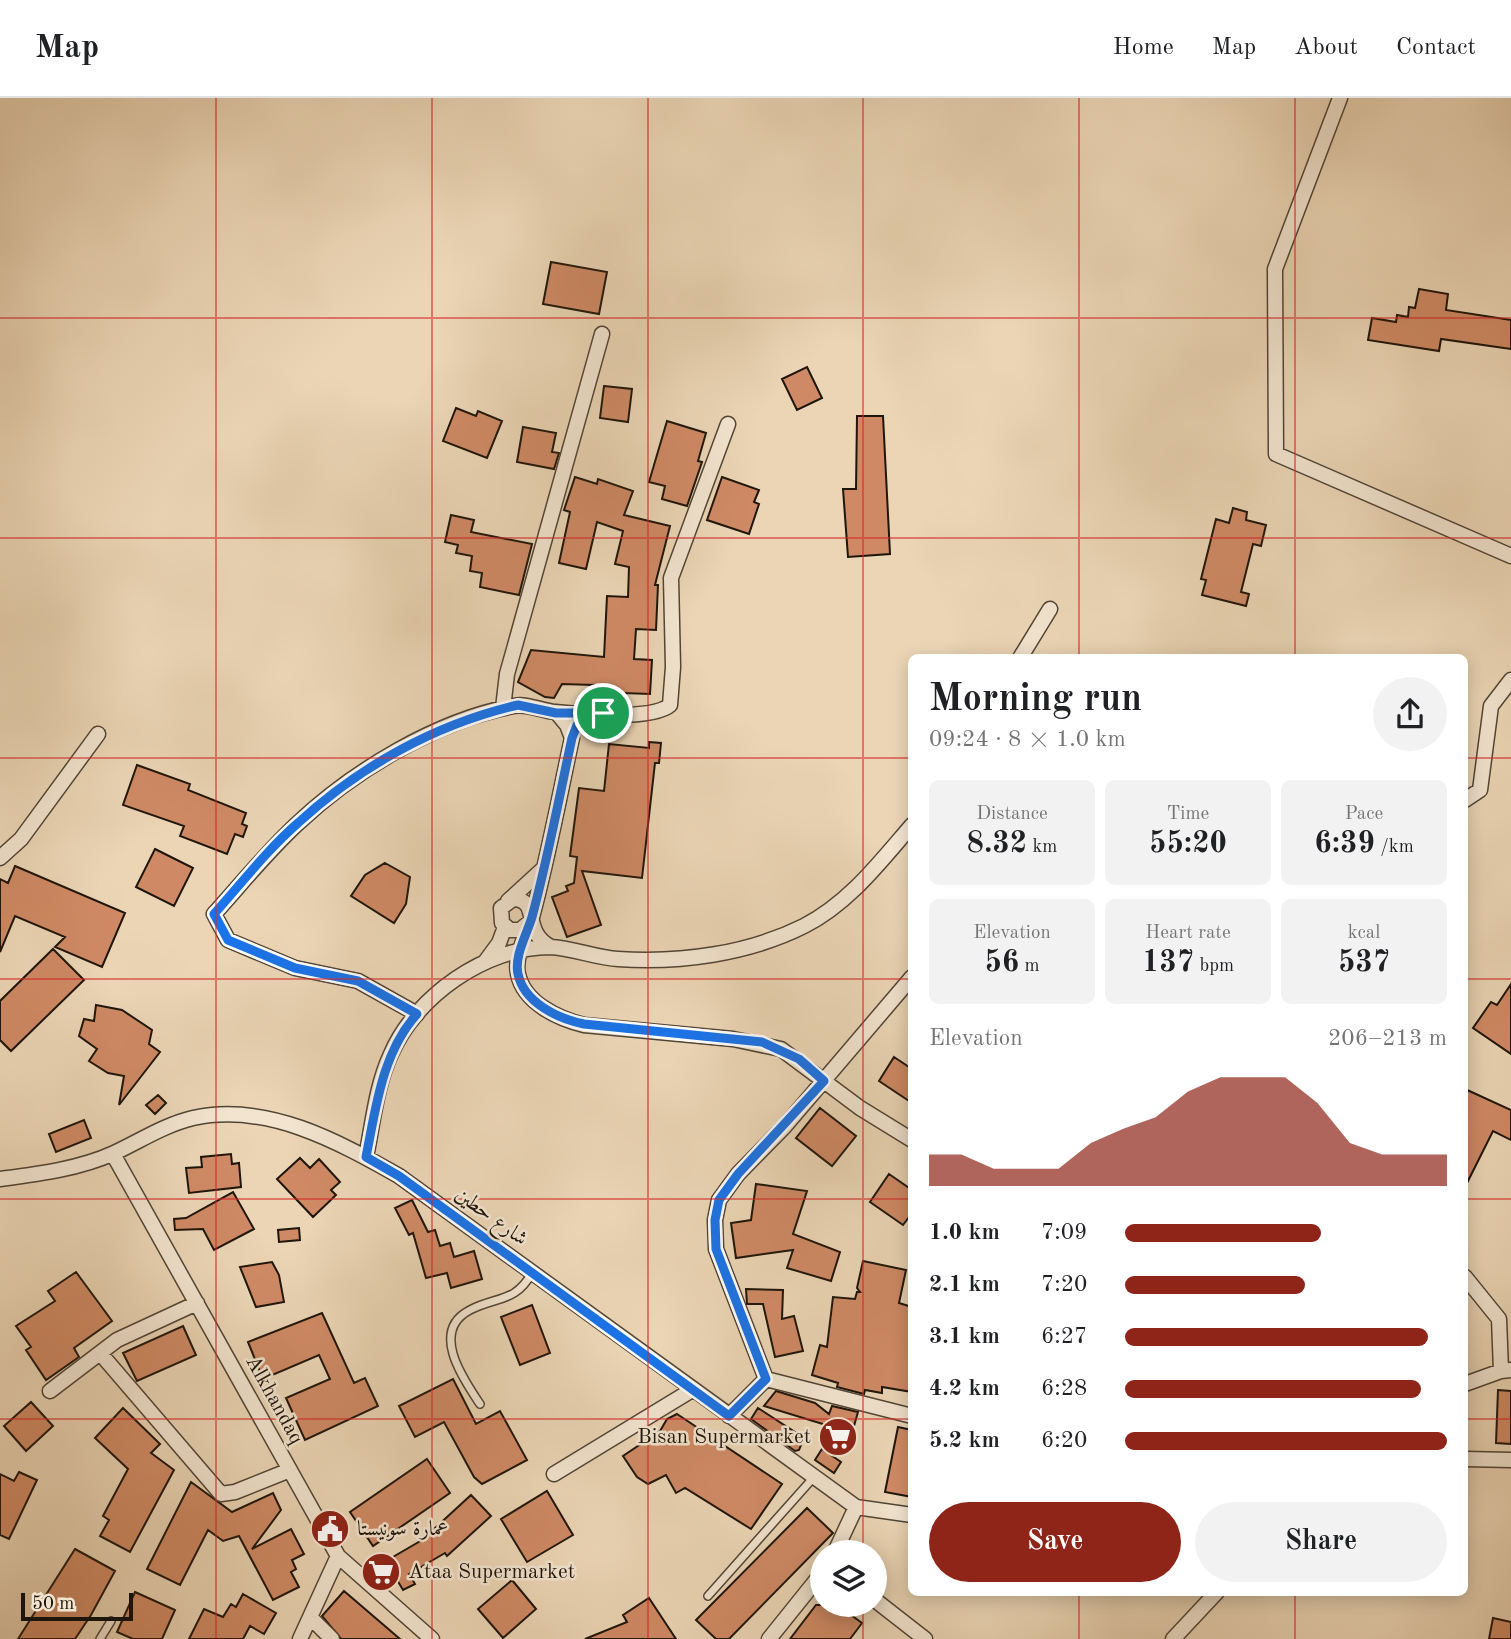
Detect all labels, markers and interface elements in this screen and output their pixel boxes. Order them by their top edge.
text: Map [35,32,99,65]
text: Home [1113,36,1174,60]
text: Map [1212,36,1256,60]
text: About [1294,36,1358,60]
text: Contact [1396,36,1476,60]
button: share [1373,677,1447,751]
text: Morning run [929,681,1142,719]
pin [573,683,633,743]
icon: arrive [584,694,622,732]
text: 09:24 · 8 × 1.0 km [929,728,1126,751]
text: Distance [976,805,1048,824]
text: Time [1167,805,1209,824]
text: Pace [1345,805,1383,824]
text: 8.32 [967,829,1027,859]
text: 55:20 [1149,829,1227,859]
text: 6:39 [1314,829,1375,859]
text: km [1027,838,1057,857]
text: /km [1375,838,1414,857]
text: Elevation [973,924,1051,943]
text: Heart rate [1145,924,1231,943]
text: kcal [1348,924,1380,943]
text: 56 [984,948,1019,978]
text: 137 [1142,948,1194,978]
text: 537 [1338,948,1390,978]
text: m [1019,957,1040,976]
text: bpm [1194,957,1234,976]
text: Elevation [929,1027,1023,1050]
text: 206–213 m [1328,1027,1447,1050]
street label: شارع حطين [447,1184,531,1255]
text: 1.0 km [929,1221,1000,1244]
text: 7:09 [1041,1221,1087,1244]
text: 2.1 km [929,1273,1000,1296]
text: 7:20 [1041,1273,1087,1296]
text: 3.1 km [929,1325,1000,1348]
text: 6:27 [1041,1325,1087,1348]
street label: Alkhandaq [241,1352,307,1448]
text: 4.2 km [929,1377,1000,1400]
text: 6:28 [1041,1377,1087,1400]
supermarket icon: Bisan Supermarket [817,1416,859,1458]
place label: Bisan Supermarket [637,1427,811,1448]
text: 5.2 km [929,1429,1000,1452]
text: 6:20 [1041,1429,1087,1452]
button: Save [929,1502,1181,1582]
button: Share [1195,1502,1447,1582]
public building icon: عمارة سونيستا [309,1508,351,1550]
place label: عمارة سونيستا [357,1519,448,1541]
map controls [810,1540,887,1617]
button: layers [810,1540,887,1617]
supermarket icon: Ataa Supermarket [360,1551,402,1593]
place label: Ataa Supermarket [408,1562,575,1583]
scale bar [21,1590,133,1622]
text: 50 m [32,1595,74,1614]

